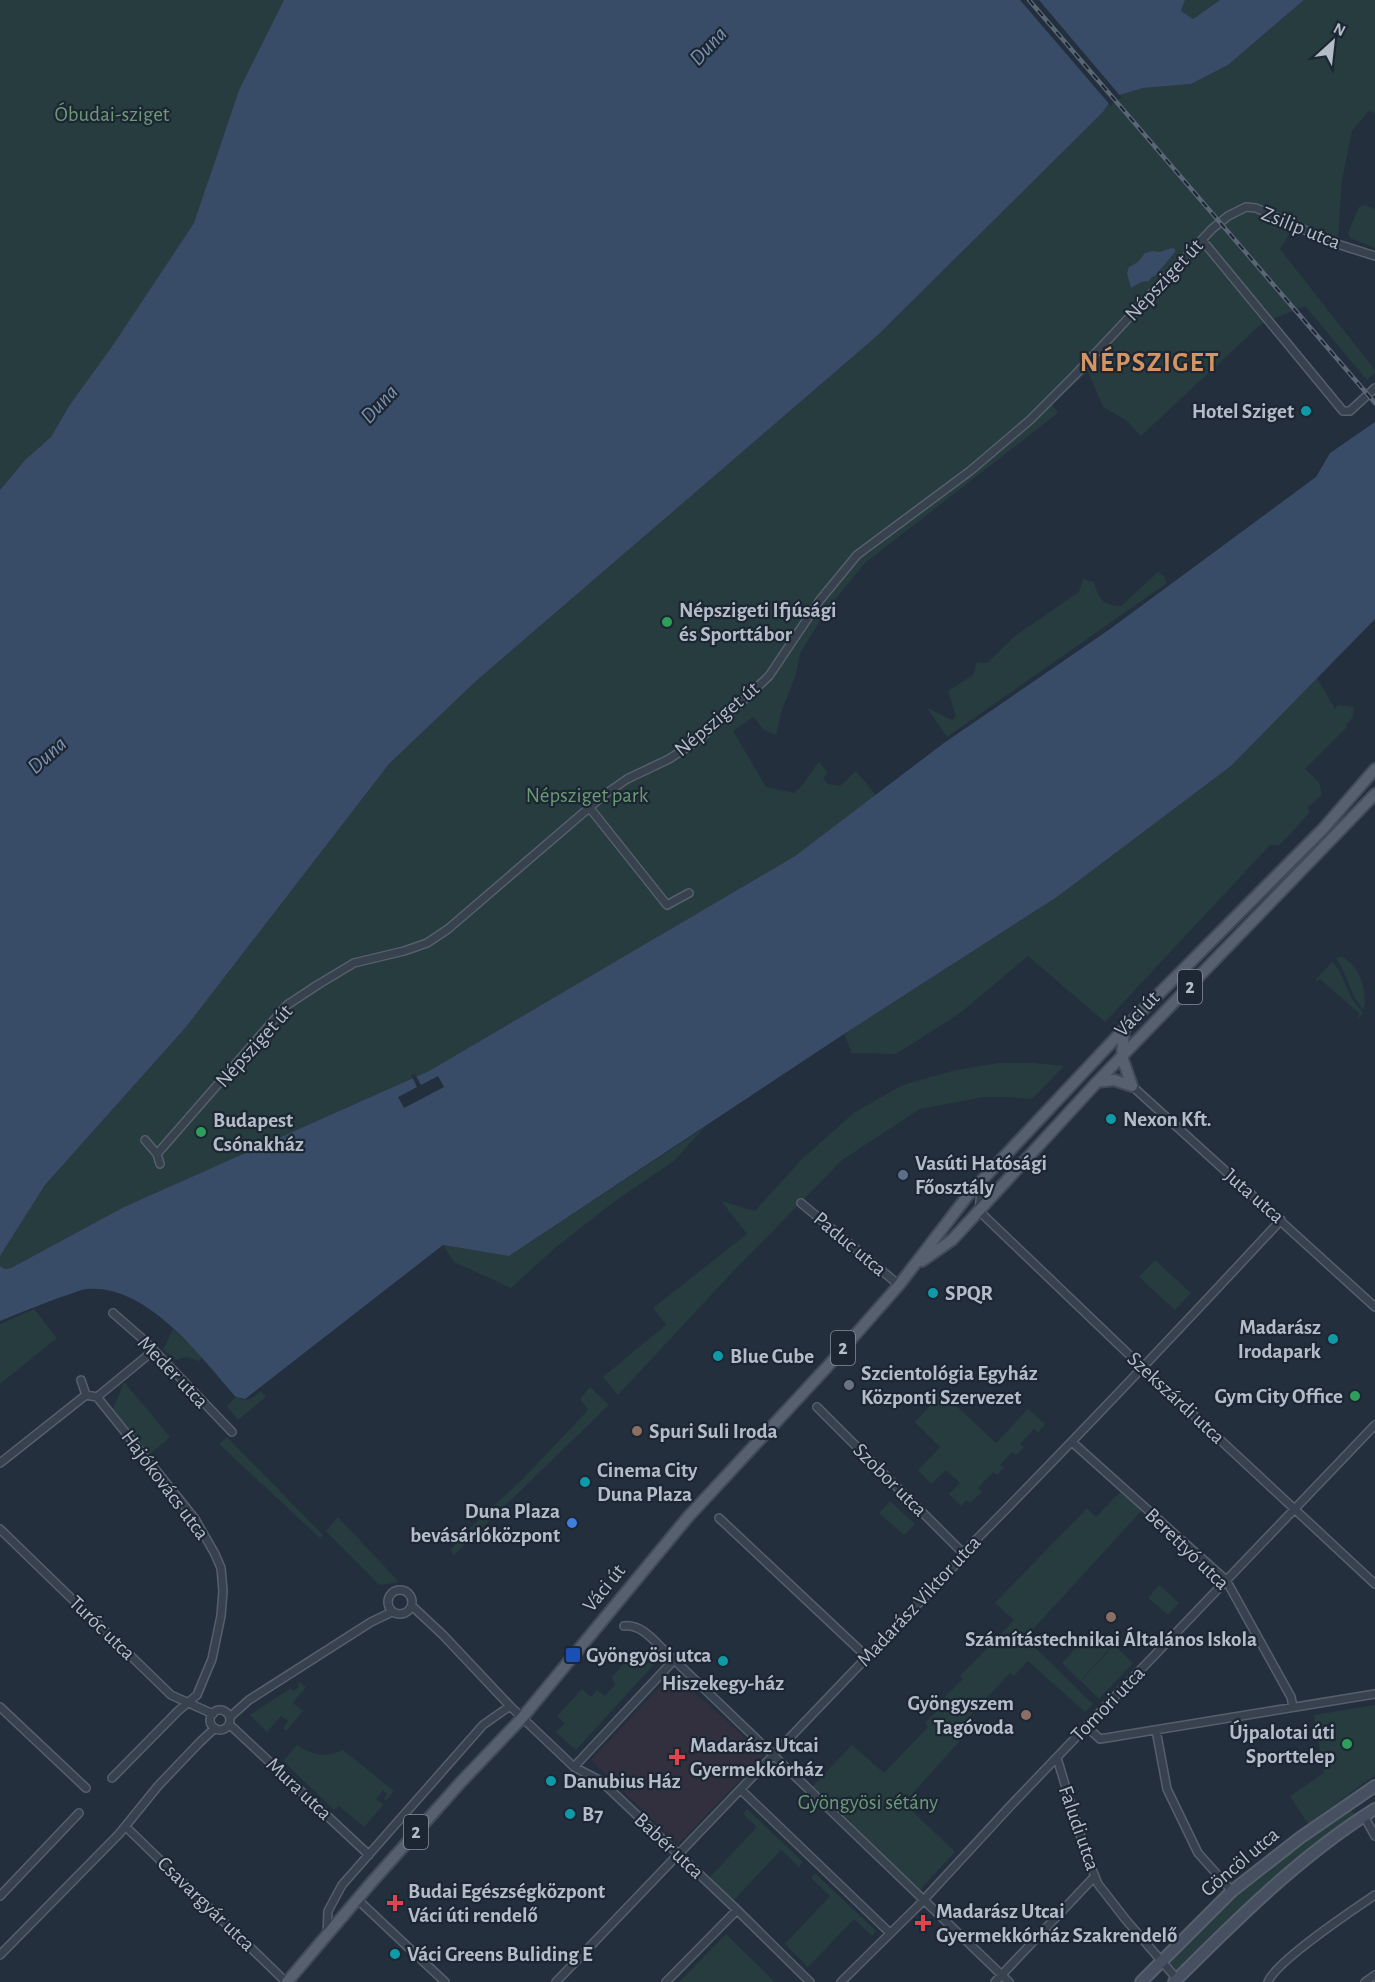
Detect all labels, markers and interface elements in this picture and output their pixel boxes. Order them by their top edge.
north arrow [1303,12,1363,72]
text: N [1331,20,1348,39]
water label: Duna [685,22,731,70]
park label: Óbudai-sziget [54,102,170,125]
street label: Zsilip utca [1259,203,1344,253]
street label: Népsziget út [1121,235,1207,325]
district label: NÉPSZIGET [1080,346,1220,376]
water label: Duna [356,380,402,428]
place label: Hotel Sziget [1192,401,1294,422]
marker: Hotel Sziget [1299,404,1313,418]
place label: Népszigeti Ifjúsági és Sporttábor [679,600,837,645]
marker: Népszigeti Ifjúsági és Sporttábor [660,615,674,629]
street label: Népsziget út [671,678,764,760]
water label: Duna [23,732,71,778]
park label: Népsziget park [526,785,649,806]
road number: 2 [1178,970,1202,1004]
street label: Váci út [1111,987,1164,1041]
street label: Népsziget út [212,1000,297,1091]
place label: Nexon Kft. [1123,1109,1212,1130]
place label: Budapest Csónakház [213,1110,304,1155]
marker: Nexon Kft. [1104,1112,1118,1126]
marker: Budapest Csónakház [194,1125,208,1139]
place label: Vasúti Hatósági Főosztály [915,1153,1047,1198]
street label: Juta utca [1220,1165,1288,1228]
marker: Vasúti Hatósági Főosztály [896,1168,910,1182]
street label: Paduc utca [810,1208,891,1280]
place label: SPQR [945,1283,993,1305]
marker: SPQR [926,1286,940,1300]
place label: Madarász Irodapark [1238,1317,1322,1362]
road number: 2 [831,1331,855,1365]
street label: Meder utca [134,1332,212,1412]
marker: Madarász Irodapark [1326,1332,1340,1346]
place label: Blue Cube [730,1346,814,1367]
street label: Szekszárdi utca [1123,1348,1229,1448]
marker: Blue Cube [711,1349,725,1363]
place label: Szcientológia Egyház Központi Szervezet [861,1363,1038,1408]
marker: Szcientológia Egyház Központi Szervezet [842,1378,856,1392]
place label: Gym City Office [1214,1386,1343,1407]
marker: Gym City Office [1348,1389,1362,1403]
place label: Spuri Suli Iroda [649,1421,778,1442]
marker: Spuri Suli Iroda [630,1424,644,1438]
street label: Hajókovács utca [117,1426,213,1544]
street label: Szobor utca [849,1439,931,1521]
place label: Cinema City Duna Plaza [597,1460,698,1505]
marker: Cinema City Duna Plaza [578,1475,592,1489]
place label: Duna Plaza bevásárlóközpont [410,1501,560,1546]
street label: Berettyó utca [1141,1504,1233,1594]
marker: Duna Plaza bevásárlóközpont [565,1516,579,1530]
street label: Madarász Viktor utca [853,1531,985,1671]
street label: Váci út [579,1560,629,1616]
street label: Turóc utca [65,1592,139,1664]
marker: Számítástechnikai Általános Iskola [1104,1610,1118,1624]
place label: Számítástechnikai Általános Iskola [965,1626,1257,1650]
place label: Gyöngyösi utca [586,1645,711,1666]
marker: Gyöngyösi utca [564,1646,582,1664]
marker: Hiszekegy-ház [716,1654,730,1668]
street label: Tomori utca [1067,1662,1149,1746]
place label: Hiszekegy-ház [662,1673,784,1694]
place label: Gyöngyszem Tagóvoda [908,1693,1014,1738]
marker: Gyöngyszem Tagóvoda [1019,1708,1033,1722]
place label: Újpalotai úti Sporttelep [1229,1719,1335,1767]
place label: Madarász Utcai Gyermekkórház [690,1735,823,1780]
marker: Újpalotai úti Sporttelep [1340,1737,1354,1751]
marker: Madarász Utcai Gyermekkórház [668,1748,686,1766]
street label: Mura utca [262,1754,336,1825]
place label: Danubius Ház [563,1771,681,1792]
marker: Danubius Ház [544,1774,558,1788]
street label: Faludi utca [1055,1783,1103,1873]
park label: Gyöngyösi sétány [798,1792,938,1813]
place label: B7 [582,1804,603,1825]
marker: B7 [563,1807,577,1821]
street label: Babér utca [630,1809,708,1883]
road number: 2 [404,1815,428,1849]
street label: Göncöl utca [1197,1823,1283,1901]
street label: Csavargyár utca [153,1853,259,1956]
place label: Budai Egészségközpont Váci úti rendelő [408,1881,605,1926]
marker: Budai Egészségközpont Váci úti rendelő [386,1894,404,1912]
place label: Madarász Utcai Gyermekkórház Szakrendelő [936,1901,1177,1946]
marker: Madarász Utcai Gyermekkórház Szakrendelő [914,1914,932,1932]
place label: Váci Greens Buliding E [407,1944,593,1965]
marker: Váci Greens Buliding E [388,1947,402,1961]

